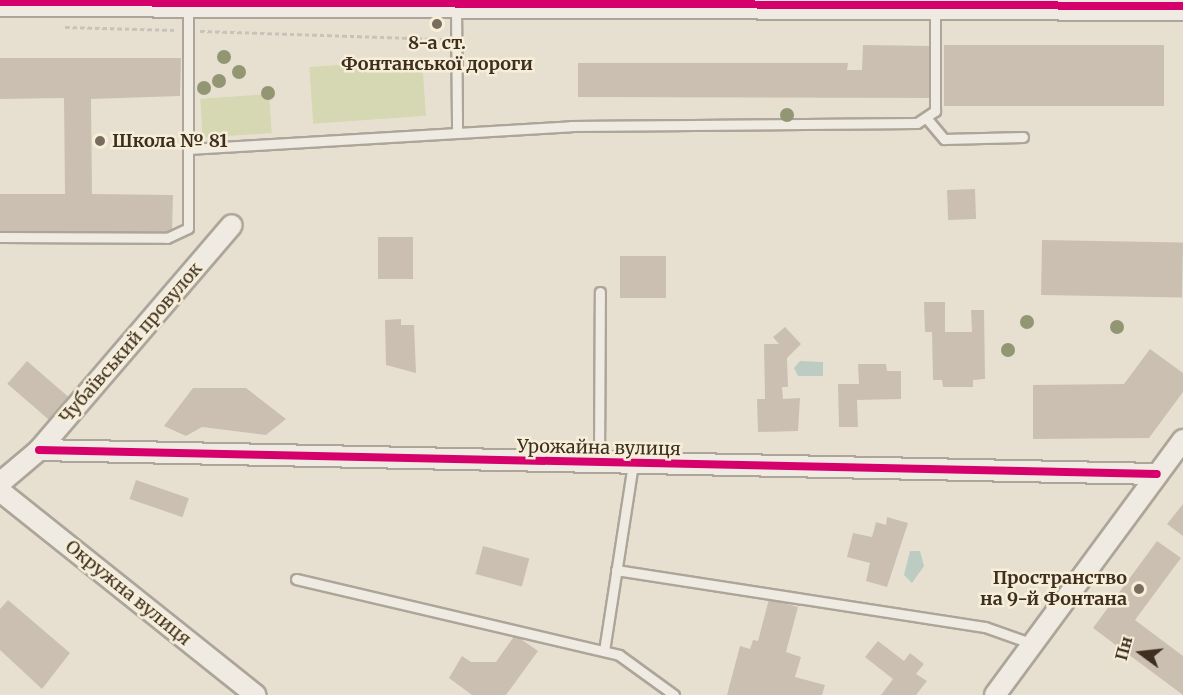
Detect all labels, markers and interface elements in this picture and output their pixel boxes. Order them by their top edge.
marker: 8-а ст. Фонтанської дороги [430,17,444,31]
place label: 8-а ст. Фонтанської дороги [341,33,533,76]
place label: Школа № 81 [112,130,228,152]
marker: Школа № 81 [93,134,107,148]
street label: Чубаївський провулок [55,258,207,428]
street label: Урожайна вулиця [517,436,681,460]
street label: Окружна вулиця [61,536,195,650]
place label: Пространство на 9-й Фонтана [980,568,1127,610]
marker: Пространство на 9-й Фонтана [1132,582,1146,596]
north arrow [1111,623,1171,683]
text: Пн [1111,634,1136,663]

